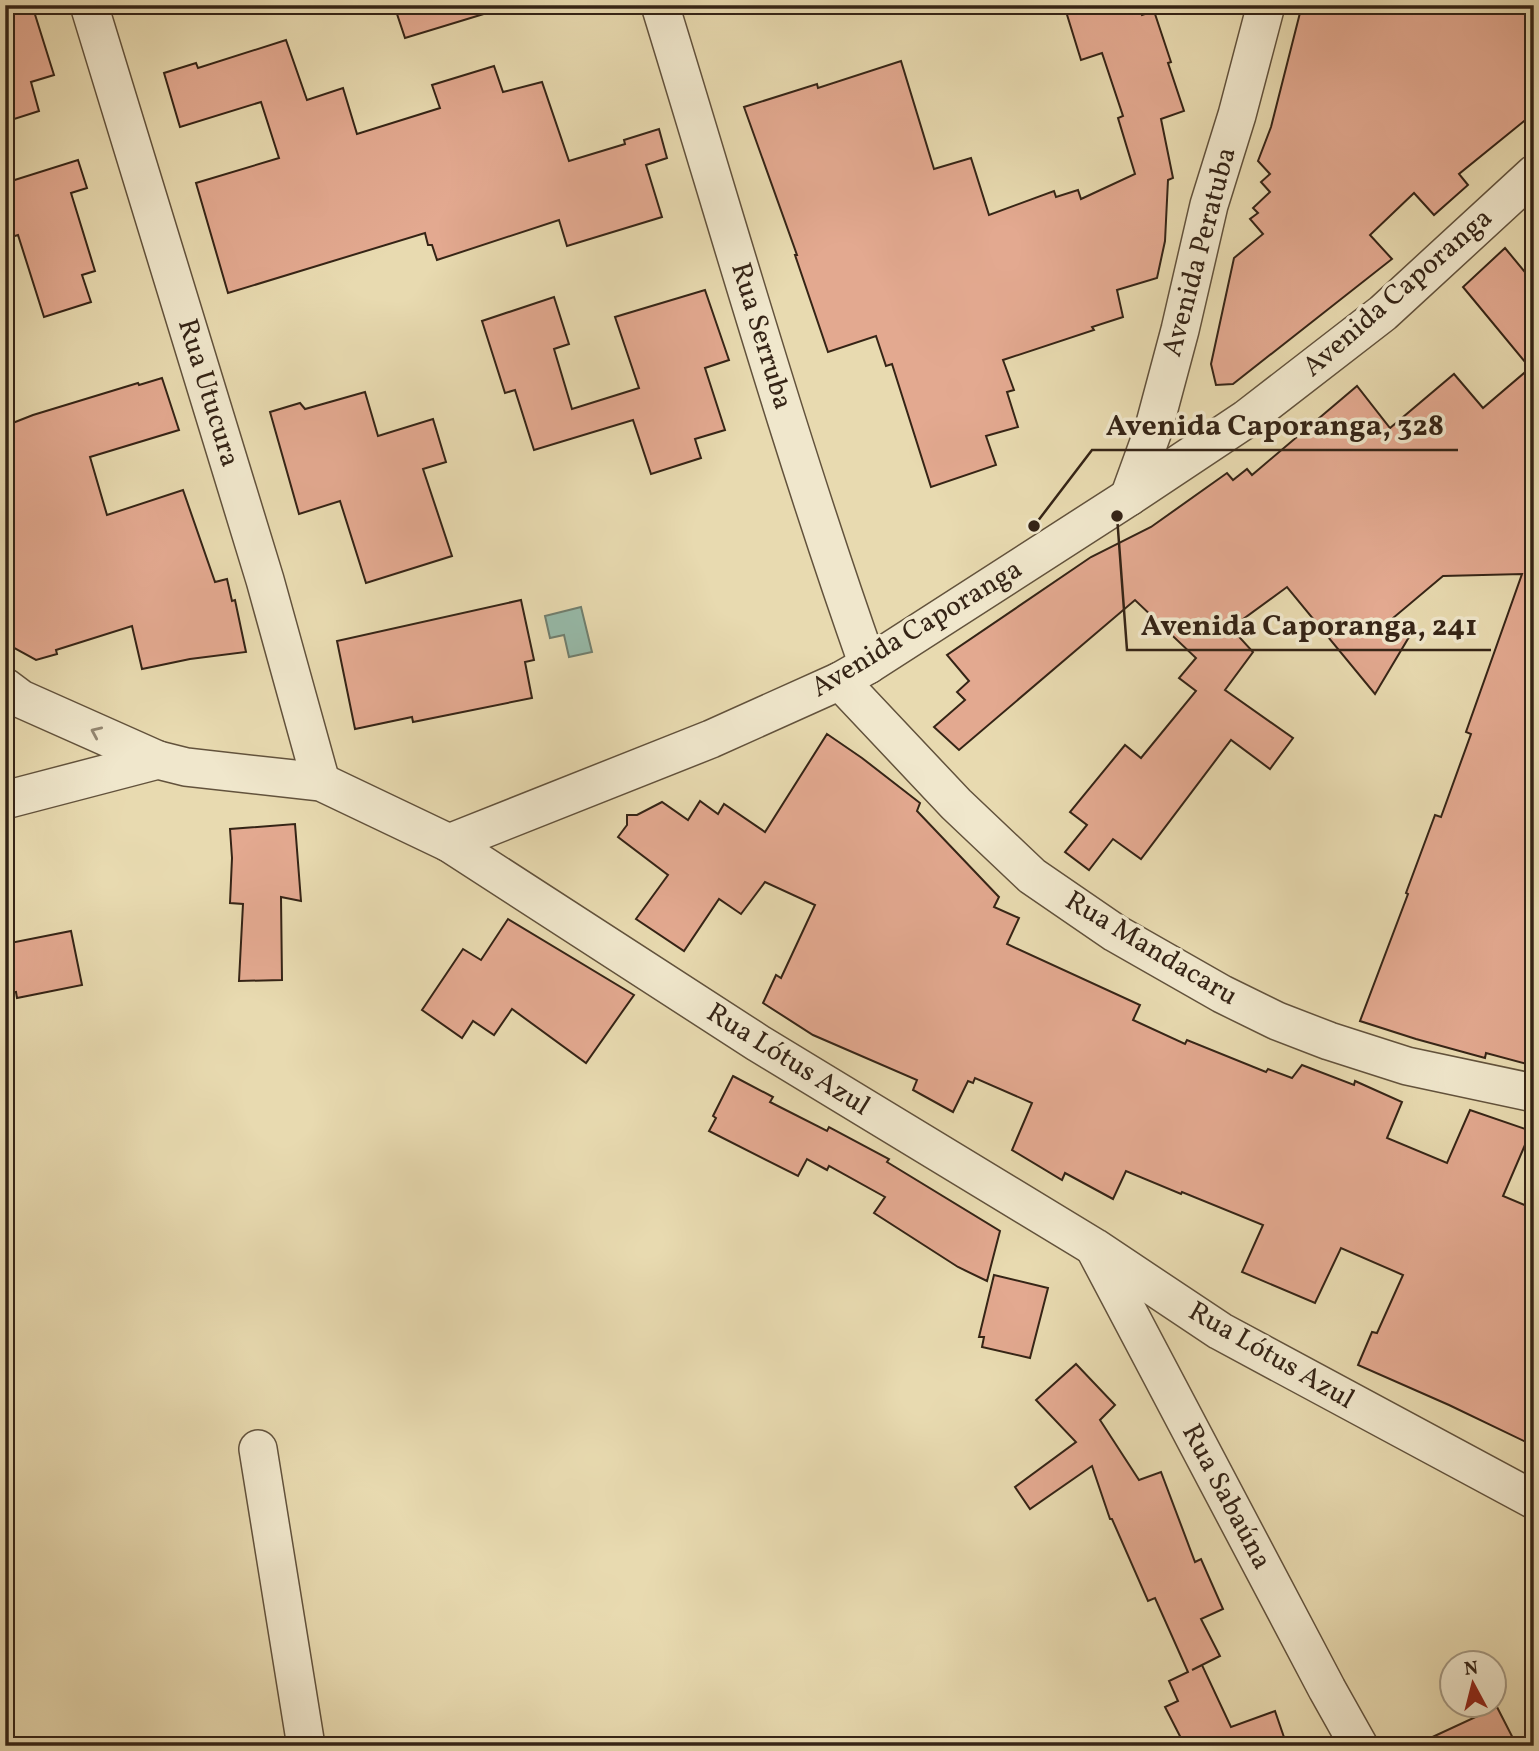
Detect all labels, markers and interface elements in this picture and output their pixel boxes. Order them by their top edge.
street label: Avenida Peratuba [1153,143,1247,361]
street label: Avenida Caporanga [1295,200,1501,386]
street label: Rua Serruba [720,258,802,414]
street label: Rua Utucura [167,314,249,472]
callout: Avenida Caporanga, 328 [1092,399,1458,450]
text: Avenida Caporanga, 328 [1106,406,1444,448]
street label: Avenida Caporanga [804,550,1030,708]
callout: Avenida Caporanga, 241 [1127,599,1491,650]
text: Avenida Caporanga, 241 [1141,606,1477,648]
one-way arrow [91,726,103,740]
street label: Rua Mandacaru [1057,882,1245,1016]
street label: Rua Lótus Azul [699,994,877,1126]
street label: Rua Lótus Azul [1181,1293,1361,1419]
street label: Rua Sabaúna [1171,1417,1281,1577]
north arrow [1438,1650,1508,1720]
text: N [1463,1655,1480,1683]

